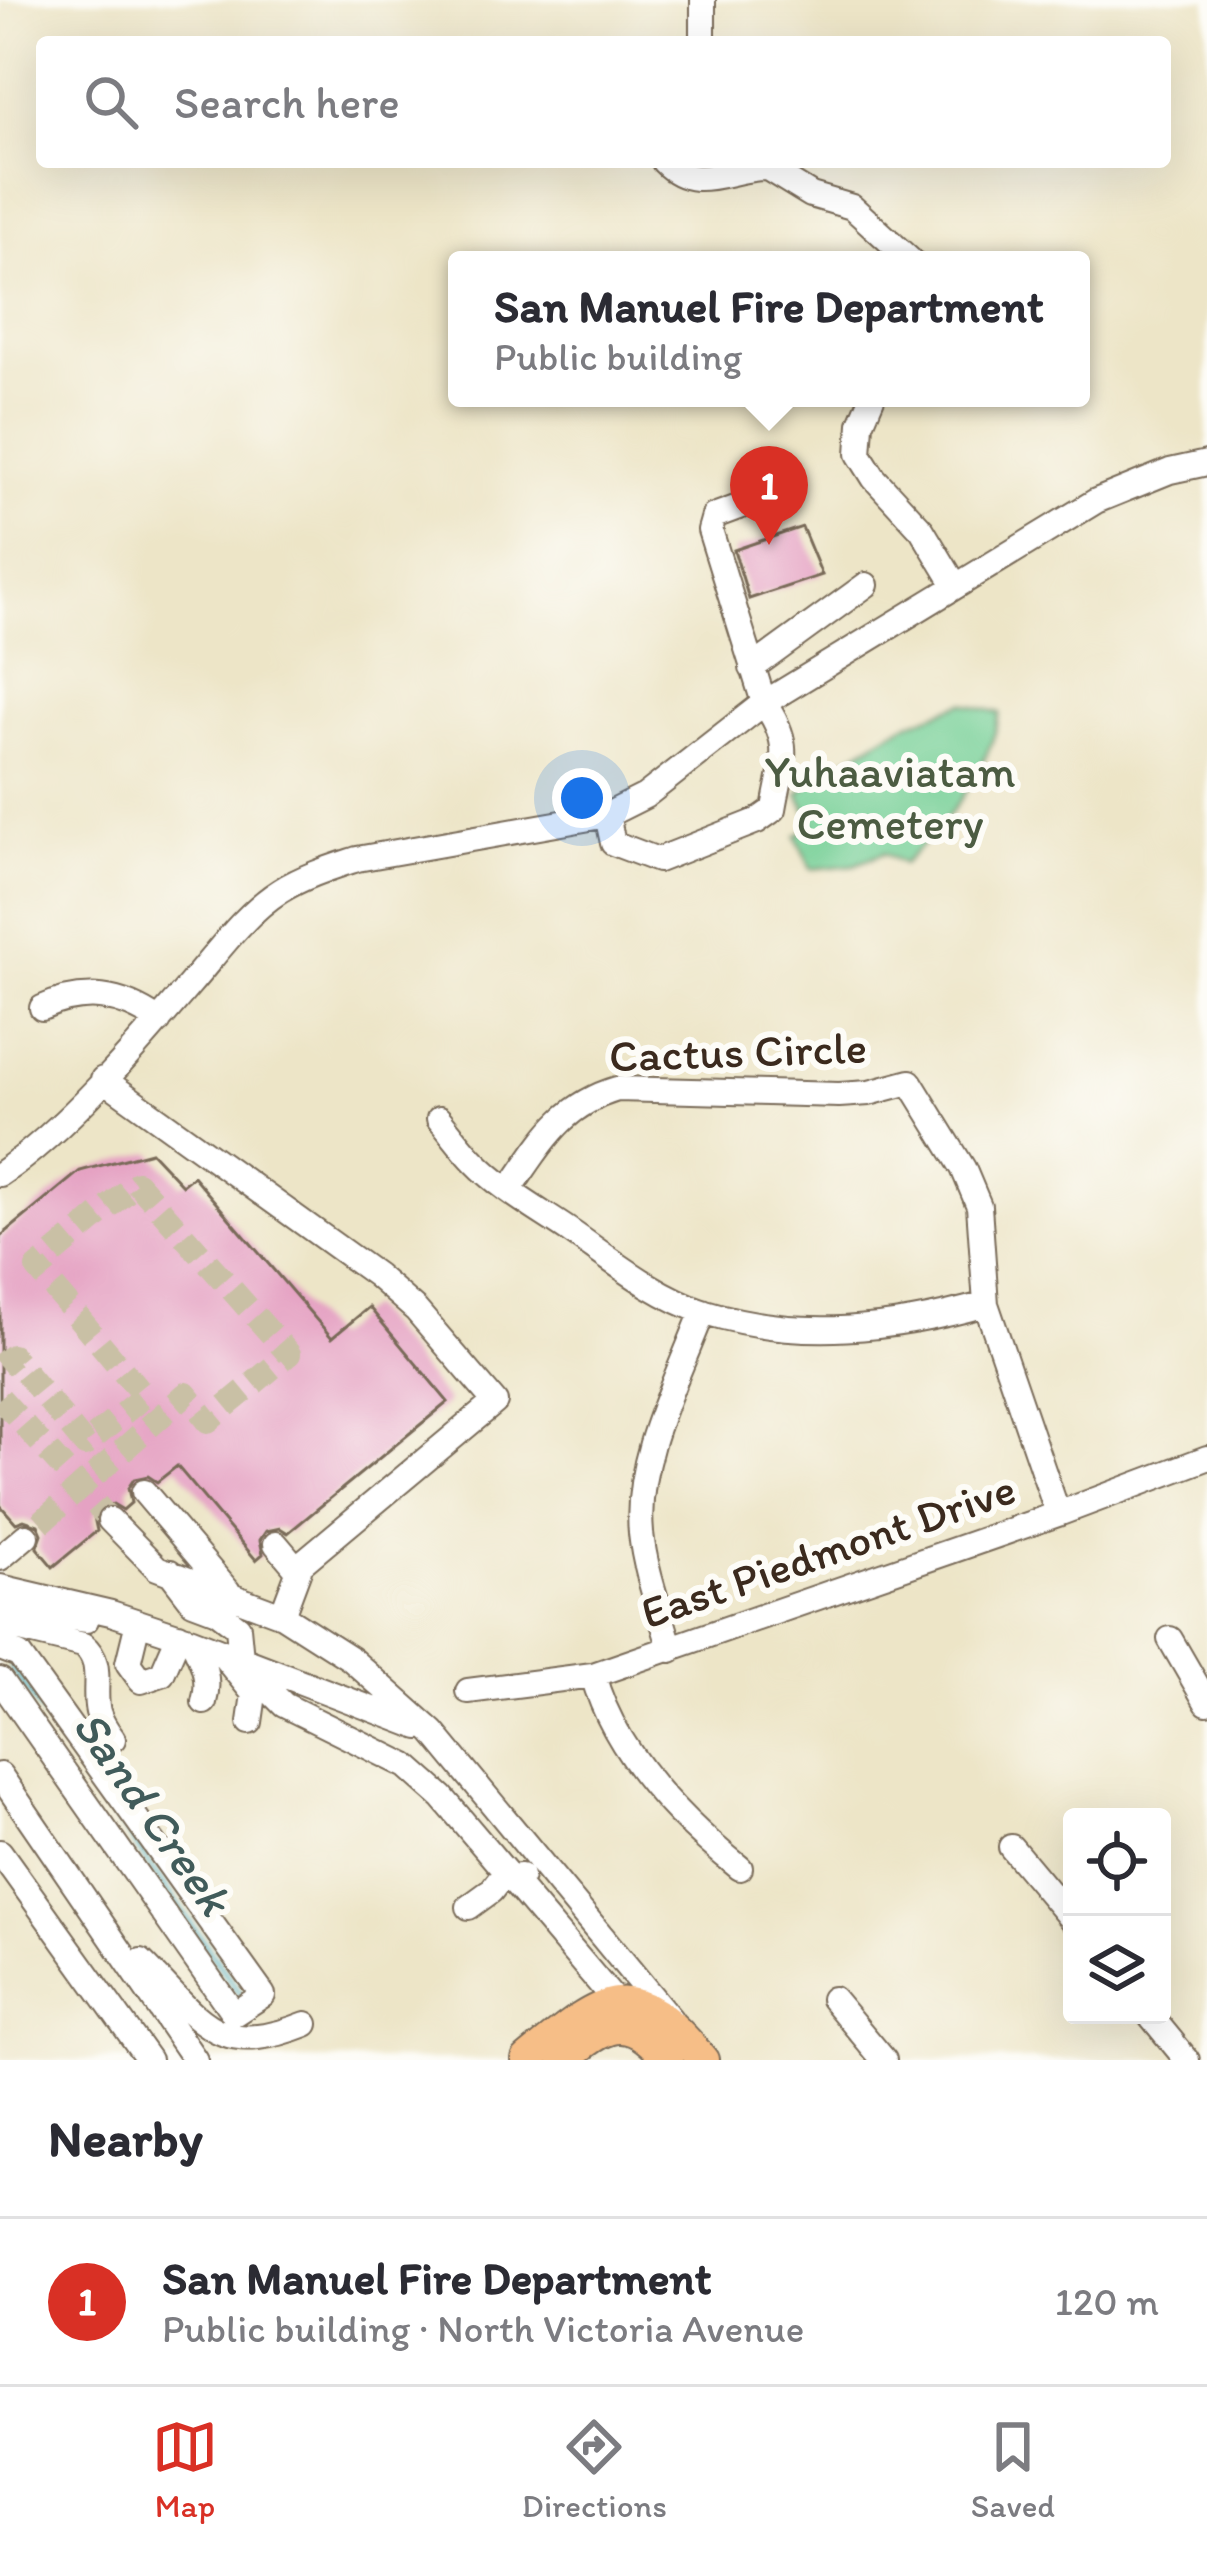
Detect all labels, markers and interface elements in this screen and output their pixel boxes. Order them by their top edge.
search box [36,36,1171,168]
icon: search [78,69,144,135]
text: Search here [174,75,400,129]
popup [448,251,1090,407]
text: San Manuel Fire Department [494,279,1044,333]
text: Public building [494,333,742,380]
pin: 1 [730,446,808,545]
park label: Yuhaaviatam Cemetery [764,744,1016,850]
your location [552,768,612,828]
street label: Cactus Circle [608,1020,868,1082]
street label: East Piedmont Drive [634,1461,1022,1639]
water label: Sand Creek [61,1699,246,1927]
map controls [1063,1808,1171,2024]
button: locate [1063,1808,1171,1916]
button: layers [1063,1916,1171,2024]
text: Nearby [48,2108,203,2169]
text: San Manuel Fire Department [162,2251,712,2305]
text: 1 [78,2278,96,2325]
text: 120 m [1055,2278,1159,2325]
text: Public building · North Victoria Avenue [162,2305,804,2352]
tab: Map [152,2414,218,2525]
tab: Directions [522,2414,667,2525]
tab: Saved [971,2414,1055,2525]

